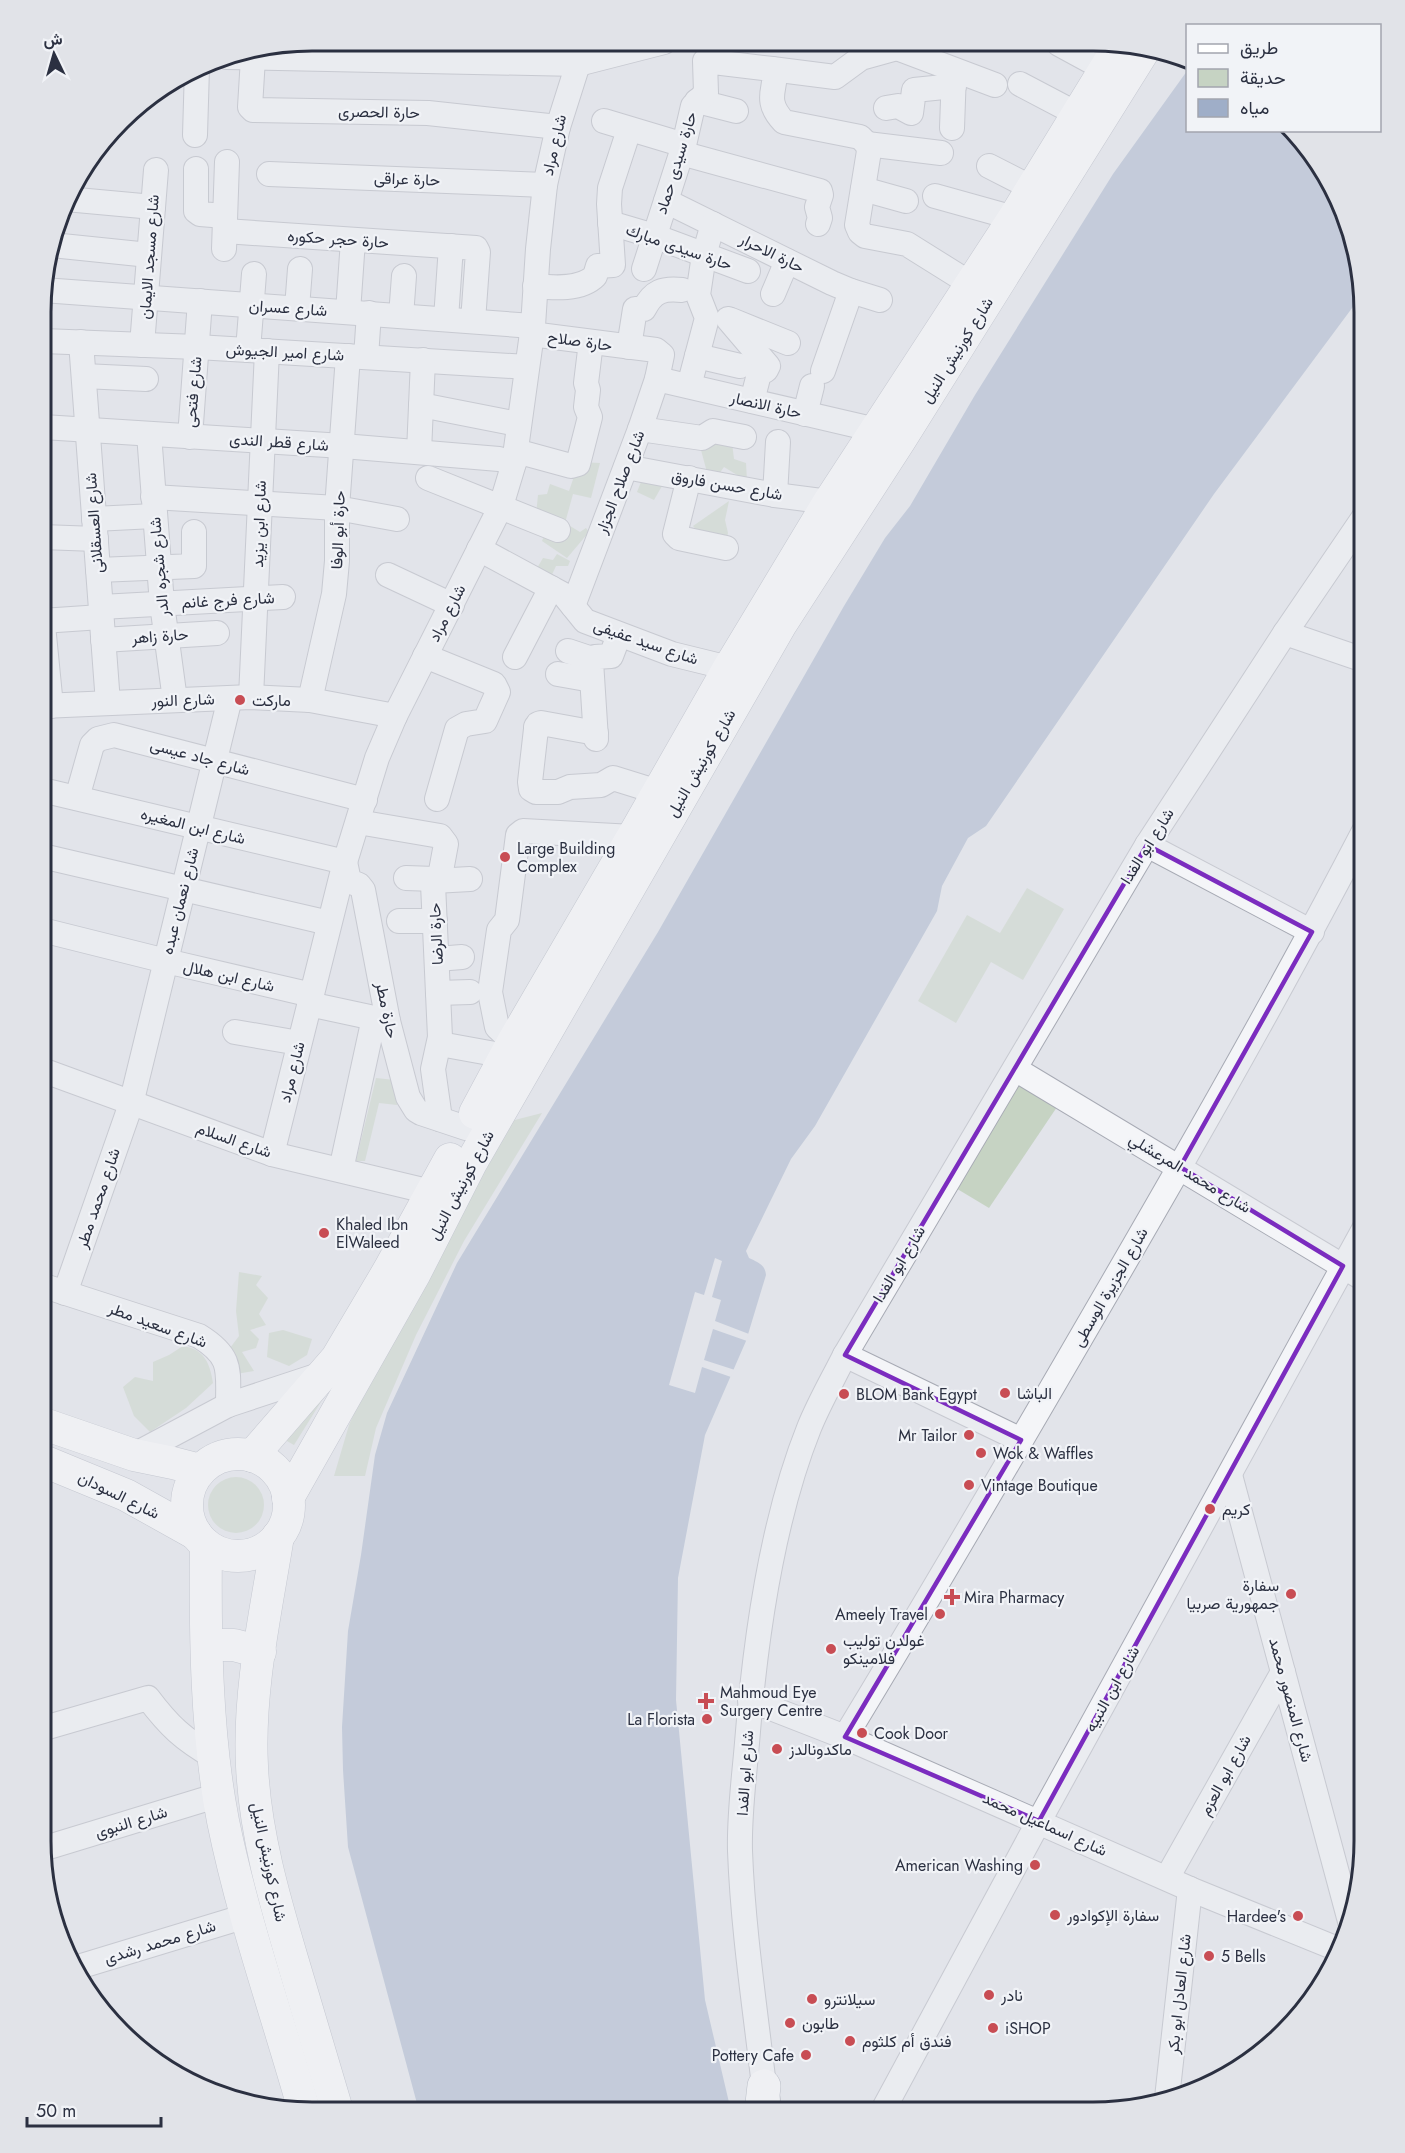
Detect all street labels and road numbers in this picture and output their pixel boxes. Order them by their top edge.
street label: حارة الحصرى [338,100,420,124]
street label: حارة سيدى حماد [649,109,703,217]
street label: شارع مراد [536,112,572,178]
street label: حارة عراقى [374,166,441,192]
street label: شارع مسجد الايمان [133,194,165,320]
street label: حارة سيدى مبارك [623,218,736,276]
street label: حارة حجر حكوره [286,224,390,254]
street label: حارة الاحرار [735,227,808,279]
street label: شارع كورنيش النيل [915,292,999,408]
street label: شارع عسران [248,294,328,322]
street label: حارة صلاح [546,325,614,357]
street label: شارع امير الجيوش [225,337,345,367]
street label: شارع فتحى [178,355,208,429]
street label: حارة الانصار [727,385,804,424]
street label: شارع قطر الندى [229,427,329,457]
street label: شارع صلاح الجزار [589,427,650,538]
street label: شارع حسن فاروق [670,464,784,506]
street label: شارع العسقلانى [79,472,109,574]
street label: شارع ابن يزيد [246,480,272,568]
street label: حارة أبو الوفا [325,490,351,570]
street label: شارع شجره الدر [143,516,175,619]
street label: شارع مراد [423,580,471,646]
street label: شارع فرج غانم [181,586,275,614]
street label: شارع سيد عفيفى [591,613,701,671]
street label: حارة زاهر [130,623,189,650]
street label: شارع النور [150,687,215,713]
street label: شارع كورنيش النيل [661,705,741,821]
street label: شارع جاد عيسى [148,733,252,781]
street label: شارع ابن المغيره [138,802,248,850]
street label: شارع ابو الفدا [1115,804,1179,888]
street label: شارع نعمان عبده [156,845,204,957]
street label: حارة الرضا [423,902,449,966]
street label: شارع ابن هلال [181,954,277,998]
street label: حارة مطر [370,979,404,1040]
street label: شارع مراد [273,1039,311,1105]
street label: شارع السلام [193,1116,275,1164]
street label: شارع كورنيش النيل [422,1126,500,1244]
street label: شارع محمد المرعشلي [1124,1127,1255,1220]
street label: شارع محمد مطر [70,1145,126,1252]
street label: شارع ابو الفدا [867,1221,931,1307]
street label: شارع الجزيرة الوسطى [1066,1223,1154,1351]
street label: شارع سعيد مطر [105,1296,211,1353]
street label: شارع السودان [74,1465,164,1525]
street label: شارع المنصور محمد [1263,1635,1319,1765]
street label: شارع ابن النبيه [1079,1642,1145,1736]
street label: شارع ابو الفدا [731,1729,759,1817]
street label: شارع ابو العزم [1193,1730,1257,1820]
street label: شارع اسماعيل محمد [979,1786,1111,1862]
street label: شارع النبوى [92,1800,170,1844]
street label: شارع كورنيش النيل [245,1800,293,1924]
street label: شارع محمد رشدى [101,1914,219,1970]
street label: شارع العادل ابو بكر [1161,1933,1197,2056]

